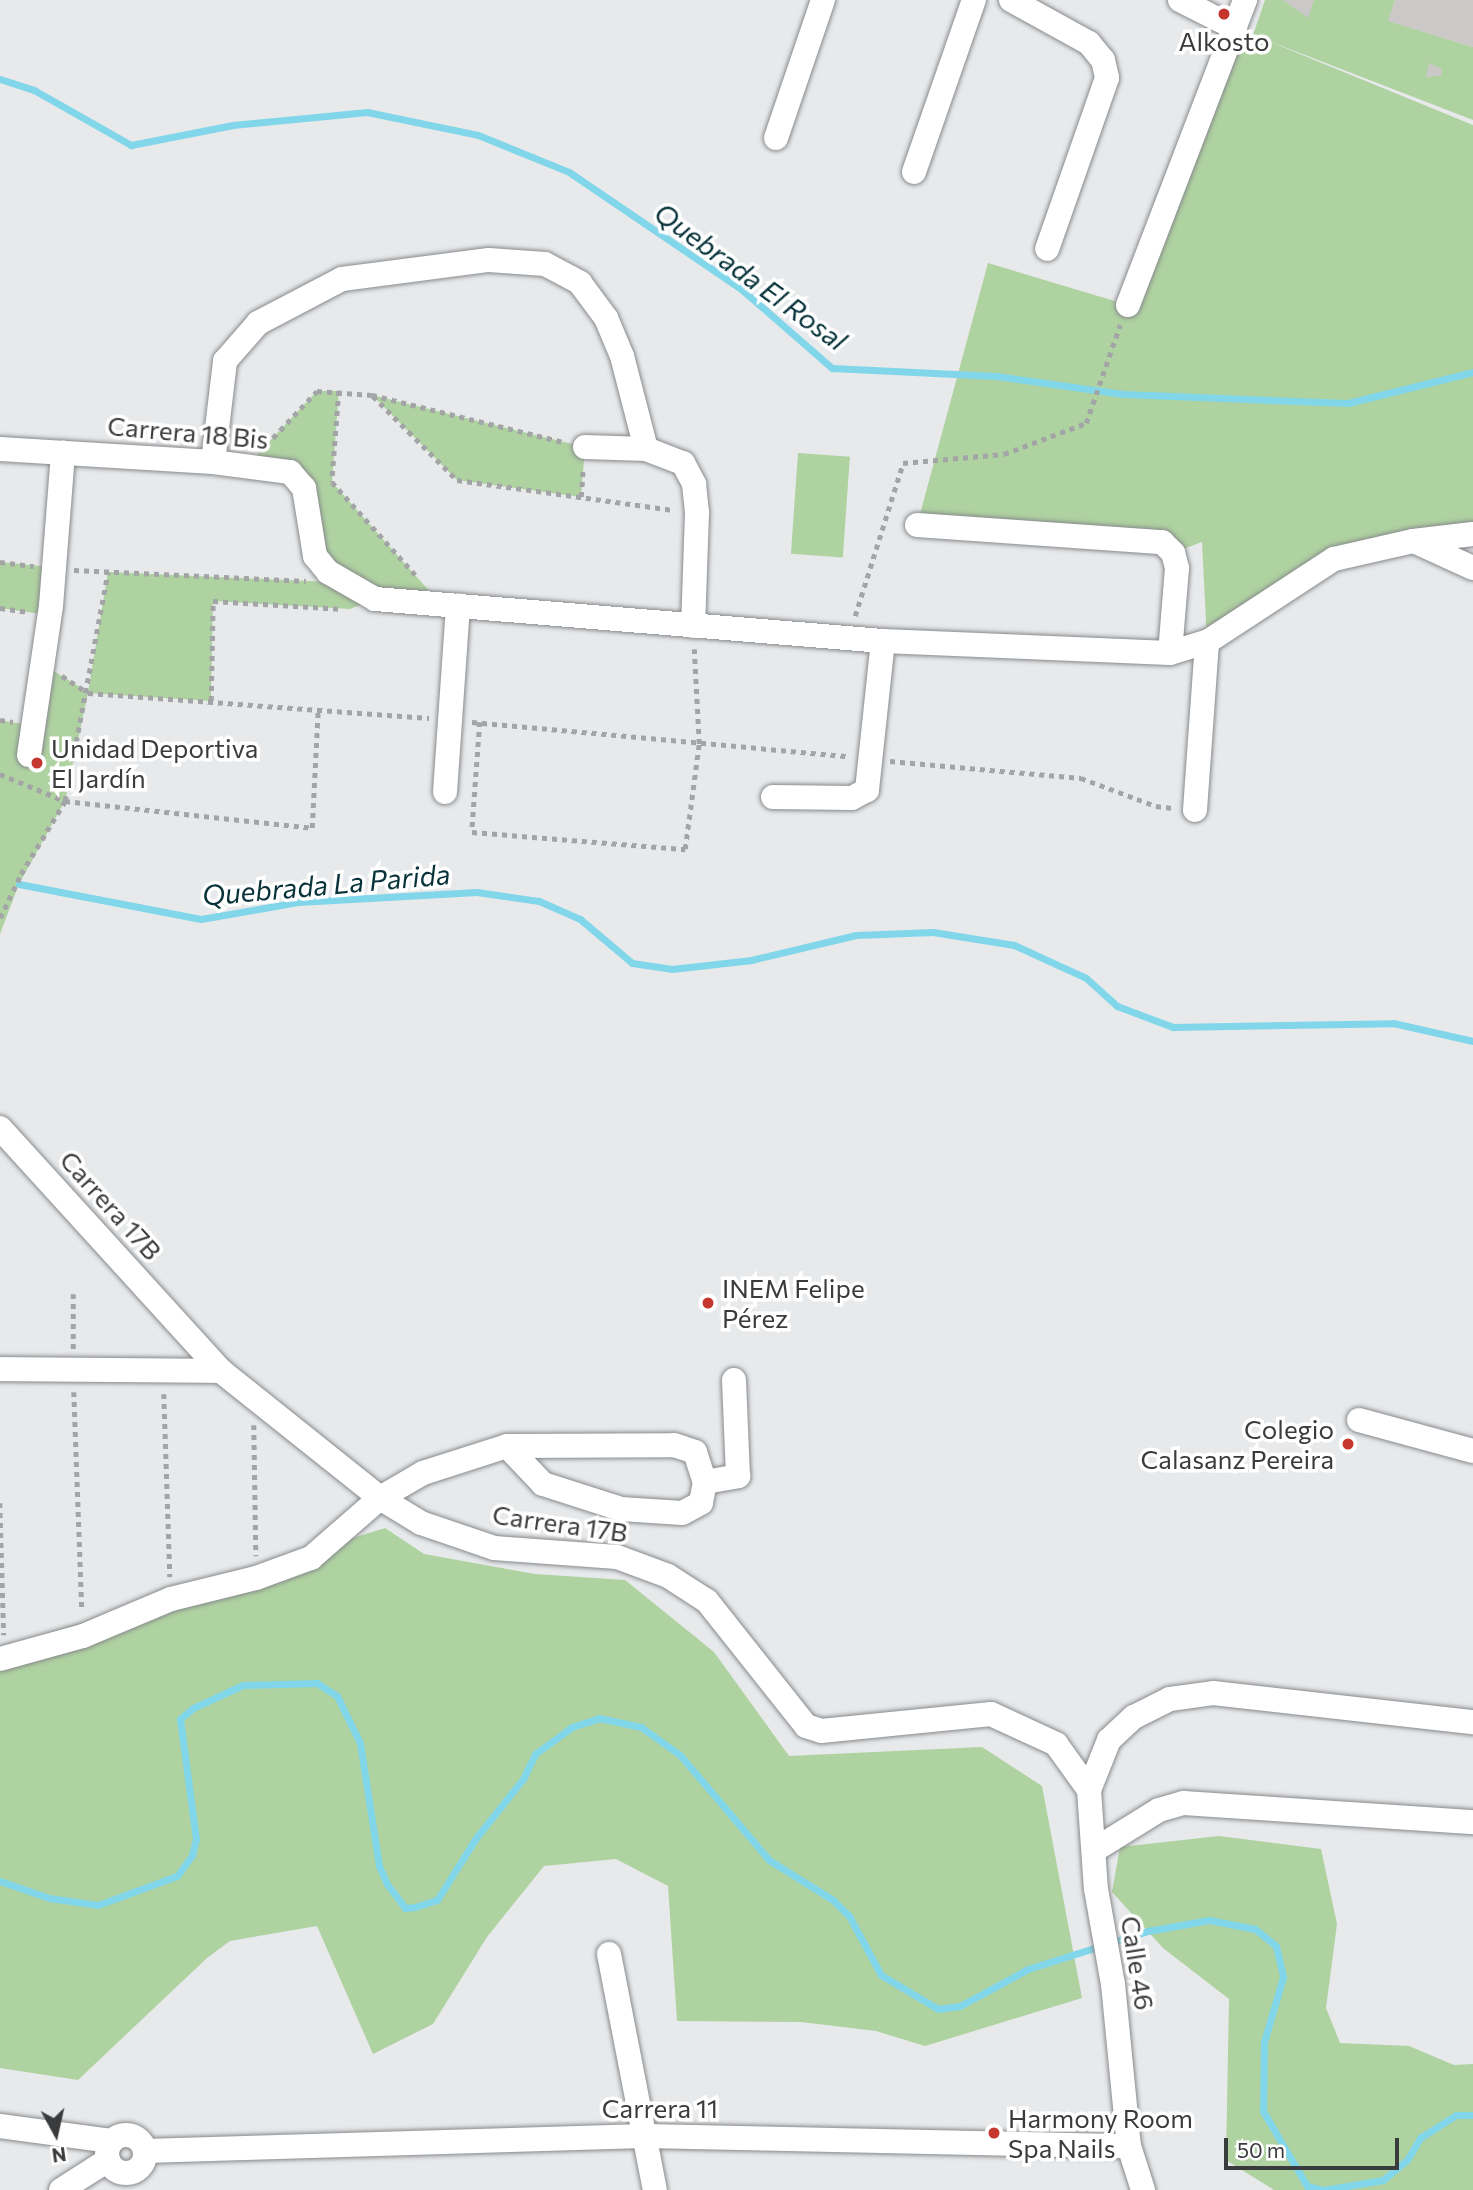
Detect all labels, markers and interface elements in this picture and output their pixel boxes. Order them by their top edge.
marker: Alkosto [1216,6,1232,22]
place label: Alkosto [1178,25,1270,57]
water label: Quebrada El Rosal [648,195,854,357]
street label: Carrera 18 Bis [106,409,270,455]
place label: Unidad Deportiva El Jardín [51,732,258,794]
marker: Unidad Deportiva El Jardín [29,755,45,771]
water label: Quebrada La Parida [201,856,451,912]
street label: Carrera 17B [54,1144,168,1266]
place label: INEM Felipe Pérez [722,1272,865,1334]
marker: INEM Felipe Pérez [700,1295,716,1311]
place label: Colegio Calasanz Pereira [1141,1413,1334,1474]
marker: Colegio Calasanz Pereira [1340,1436,1356,1452]
street label: Carrera 17B [491,1498,629,1548]
street label: Calle 46 [1115,1914,1161,2012]
street label: Carrera 11 [602,2092,718,2124]
north arrow [21,2099,91,2169]
place label: Harmony Room Spa Nails [1008,2102,1193,2164]
scale bar [1228,2124,1403,2168]
marker: Harmony Room Spa Nails [986,2125,1002,2141]
text: 50 m [1237,2137,1285,2162]
text: N [50,2143,68,2168]

